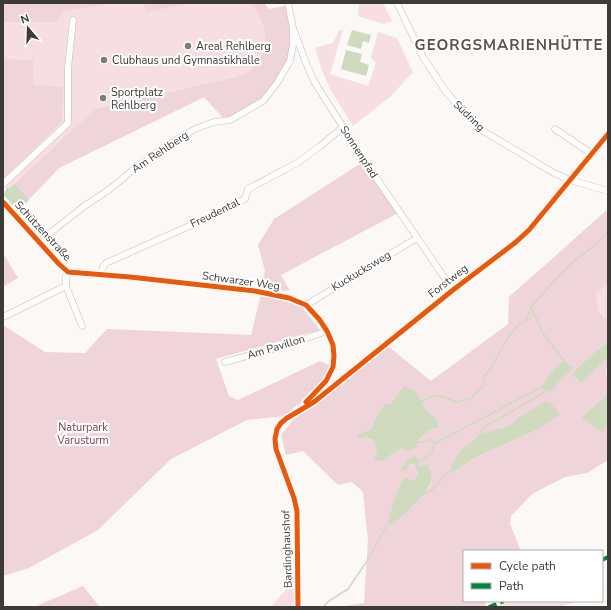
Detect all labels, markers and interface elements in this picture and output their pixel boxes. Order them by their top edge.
north arrow [8,8,48,48]
text: N [19,11,31,27]
district label: GEORGSMARIENHÜTTE [415,35,603,55]
place label: Areal Rehlberg [196,39,271,54]
marker: Areal Rehlberg [183,41,193,51]
place label: Clubhaus und Gymnastikhalle [112,53,260,68]
marker: Clubhaus und Gymnastikhalle [99,55,109,65]
place label: Sportplatz Rehlberg [111,85,163,113]
marker: Sportplatz Rehlberg [98,93,108,103]
street label: Südring [450,97,488,135]
street label: Sonnenpfad [336,123,382,181]
street label: Am Rehlberg [129,127,191,177]
street label: Freudental [188,194,243,231]
street label: Schützenstraße [11,198,75,264]
street label: Kuckucksweg [328,247,394,295]
street label: Forstweg [425,261,471,301]
street label: Schwarzer Weg [201,268,281,294]
street label: Am Pavillon [245,331,307,363]
park label: Naturpark Varusturm [56,420,109,448]
street label: Bardinghaushof [278,509,296,588]
legend [463,550,603,602]
text: Cycle path [499,558,556,574]
text: Path [499,578,524,594]

